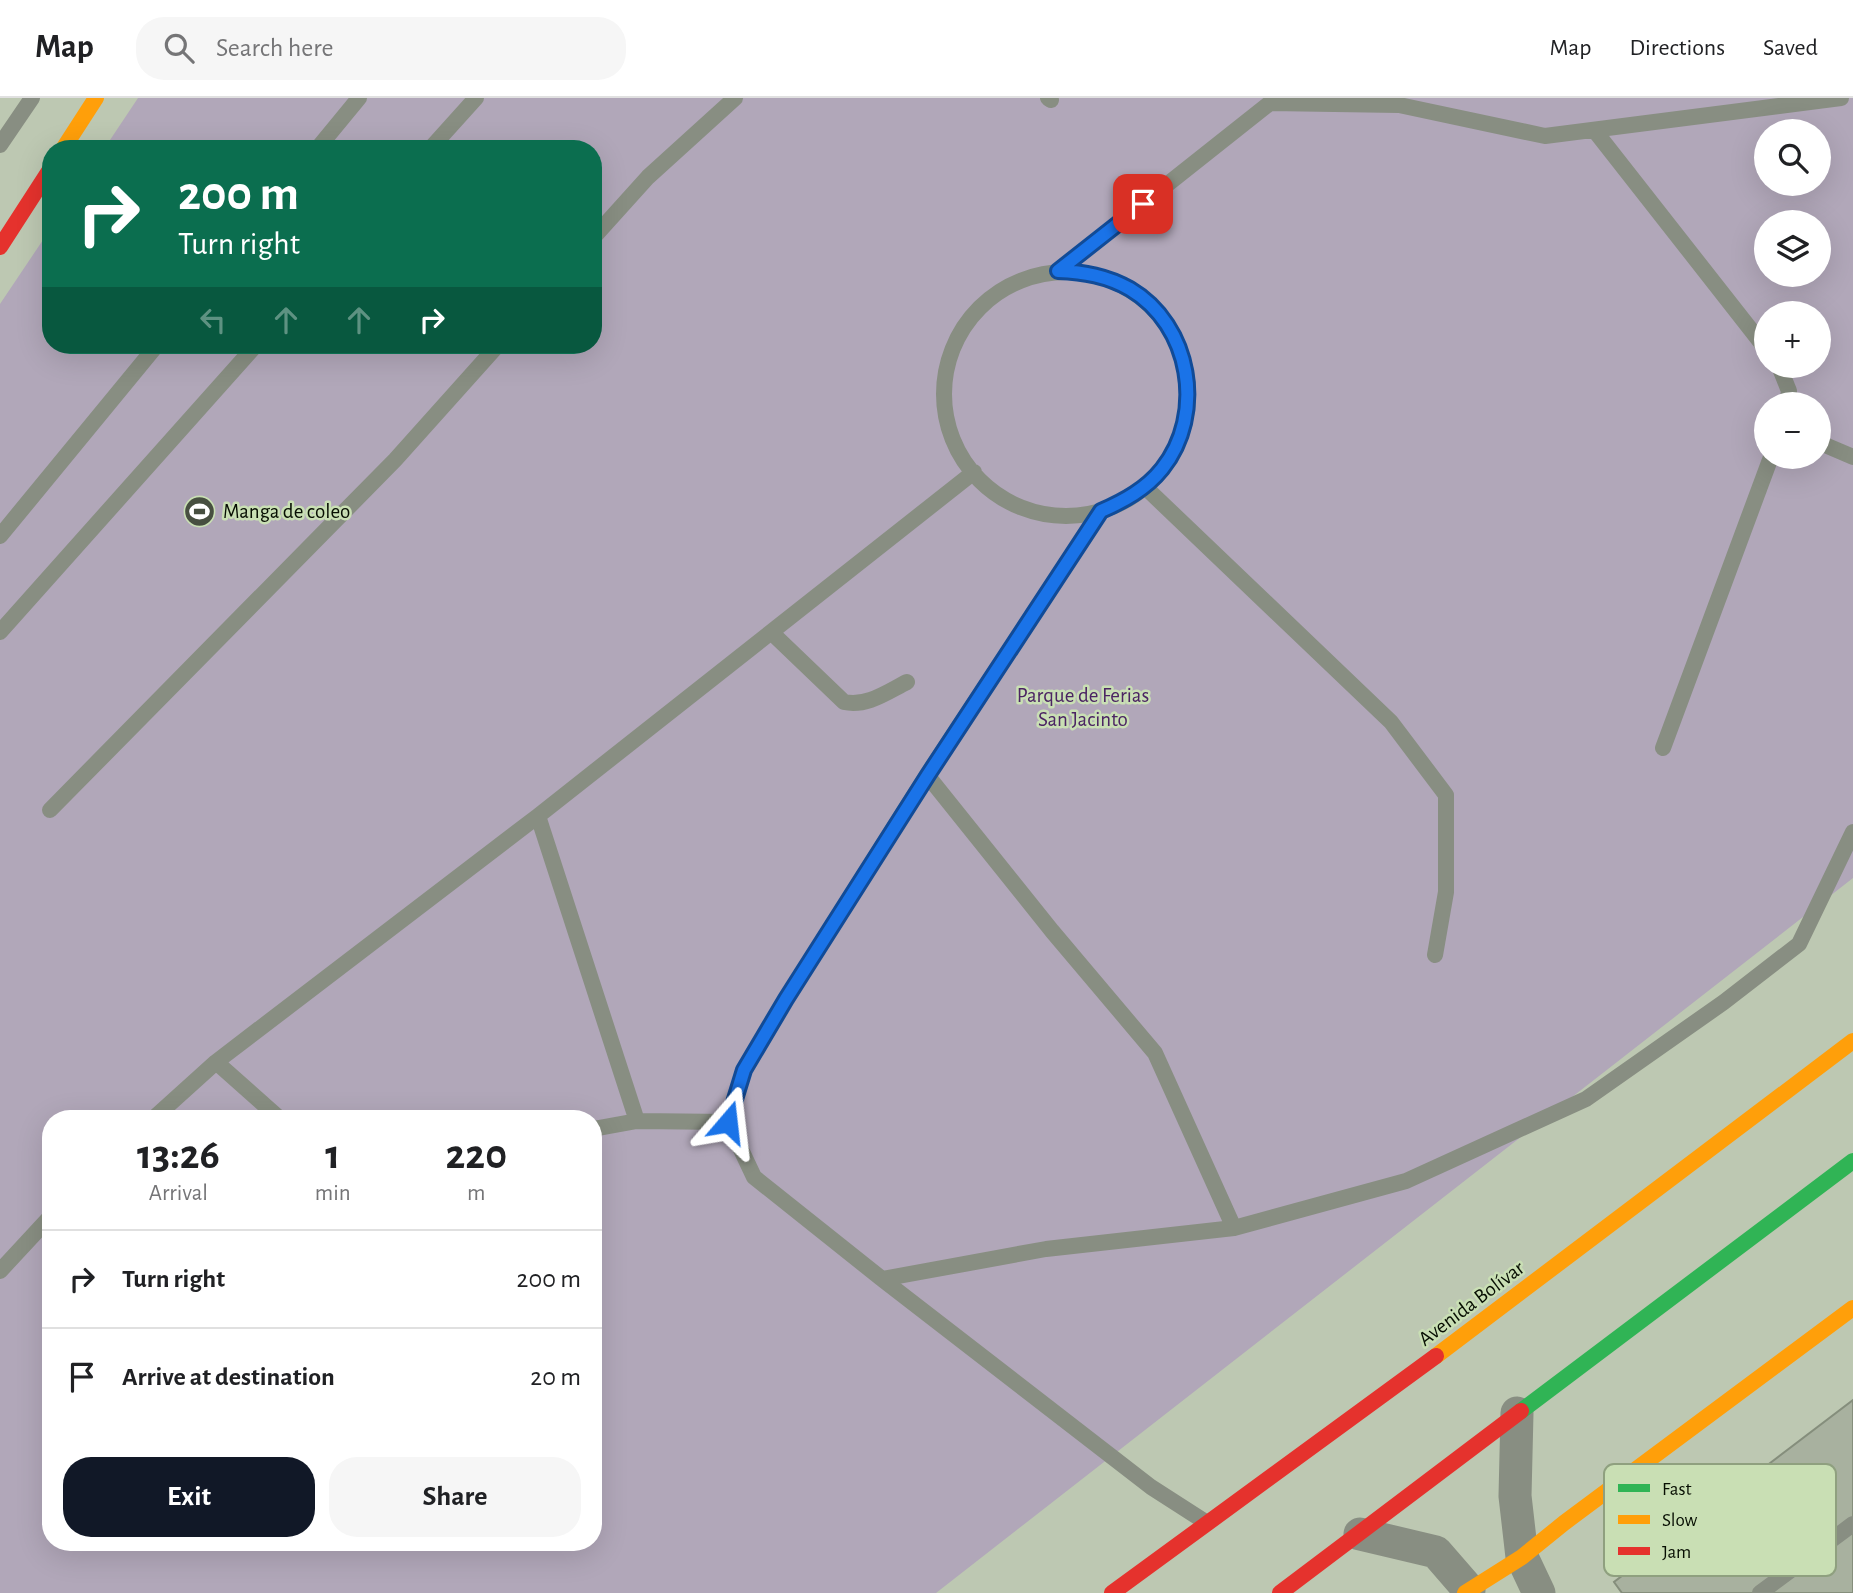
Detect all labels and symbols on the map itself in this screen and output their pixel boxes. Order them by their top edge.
pin [1113,174,1173,234]
sports icon: Manga de coleo [183,494,217,528]
place label: Manga de coleo [223,501,350,522]
park label: Parque de Ferias San Jacinto [1017,685,1149,730]
position arrow [691,1085,765,1159]
street label: Avenida Bolívar [1414,1257,1528,1350]
legend [1604,1464,1836,1576]
text: Fast [1662,1480,1692,1499]
text: Slow [1662,1511,1698,1530]
text: Jam [1662,1543,1691,1562]

